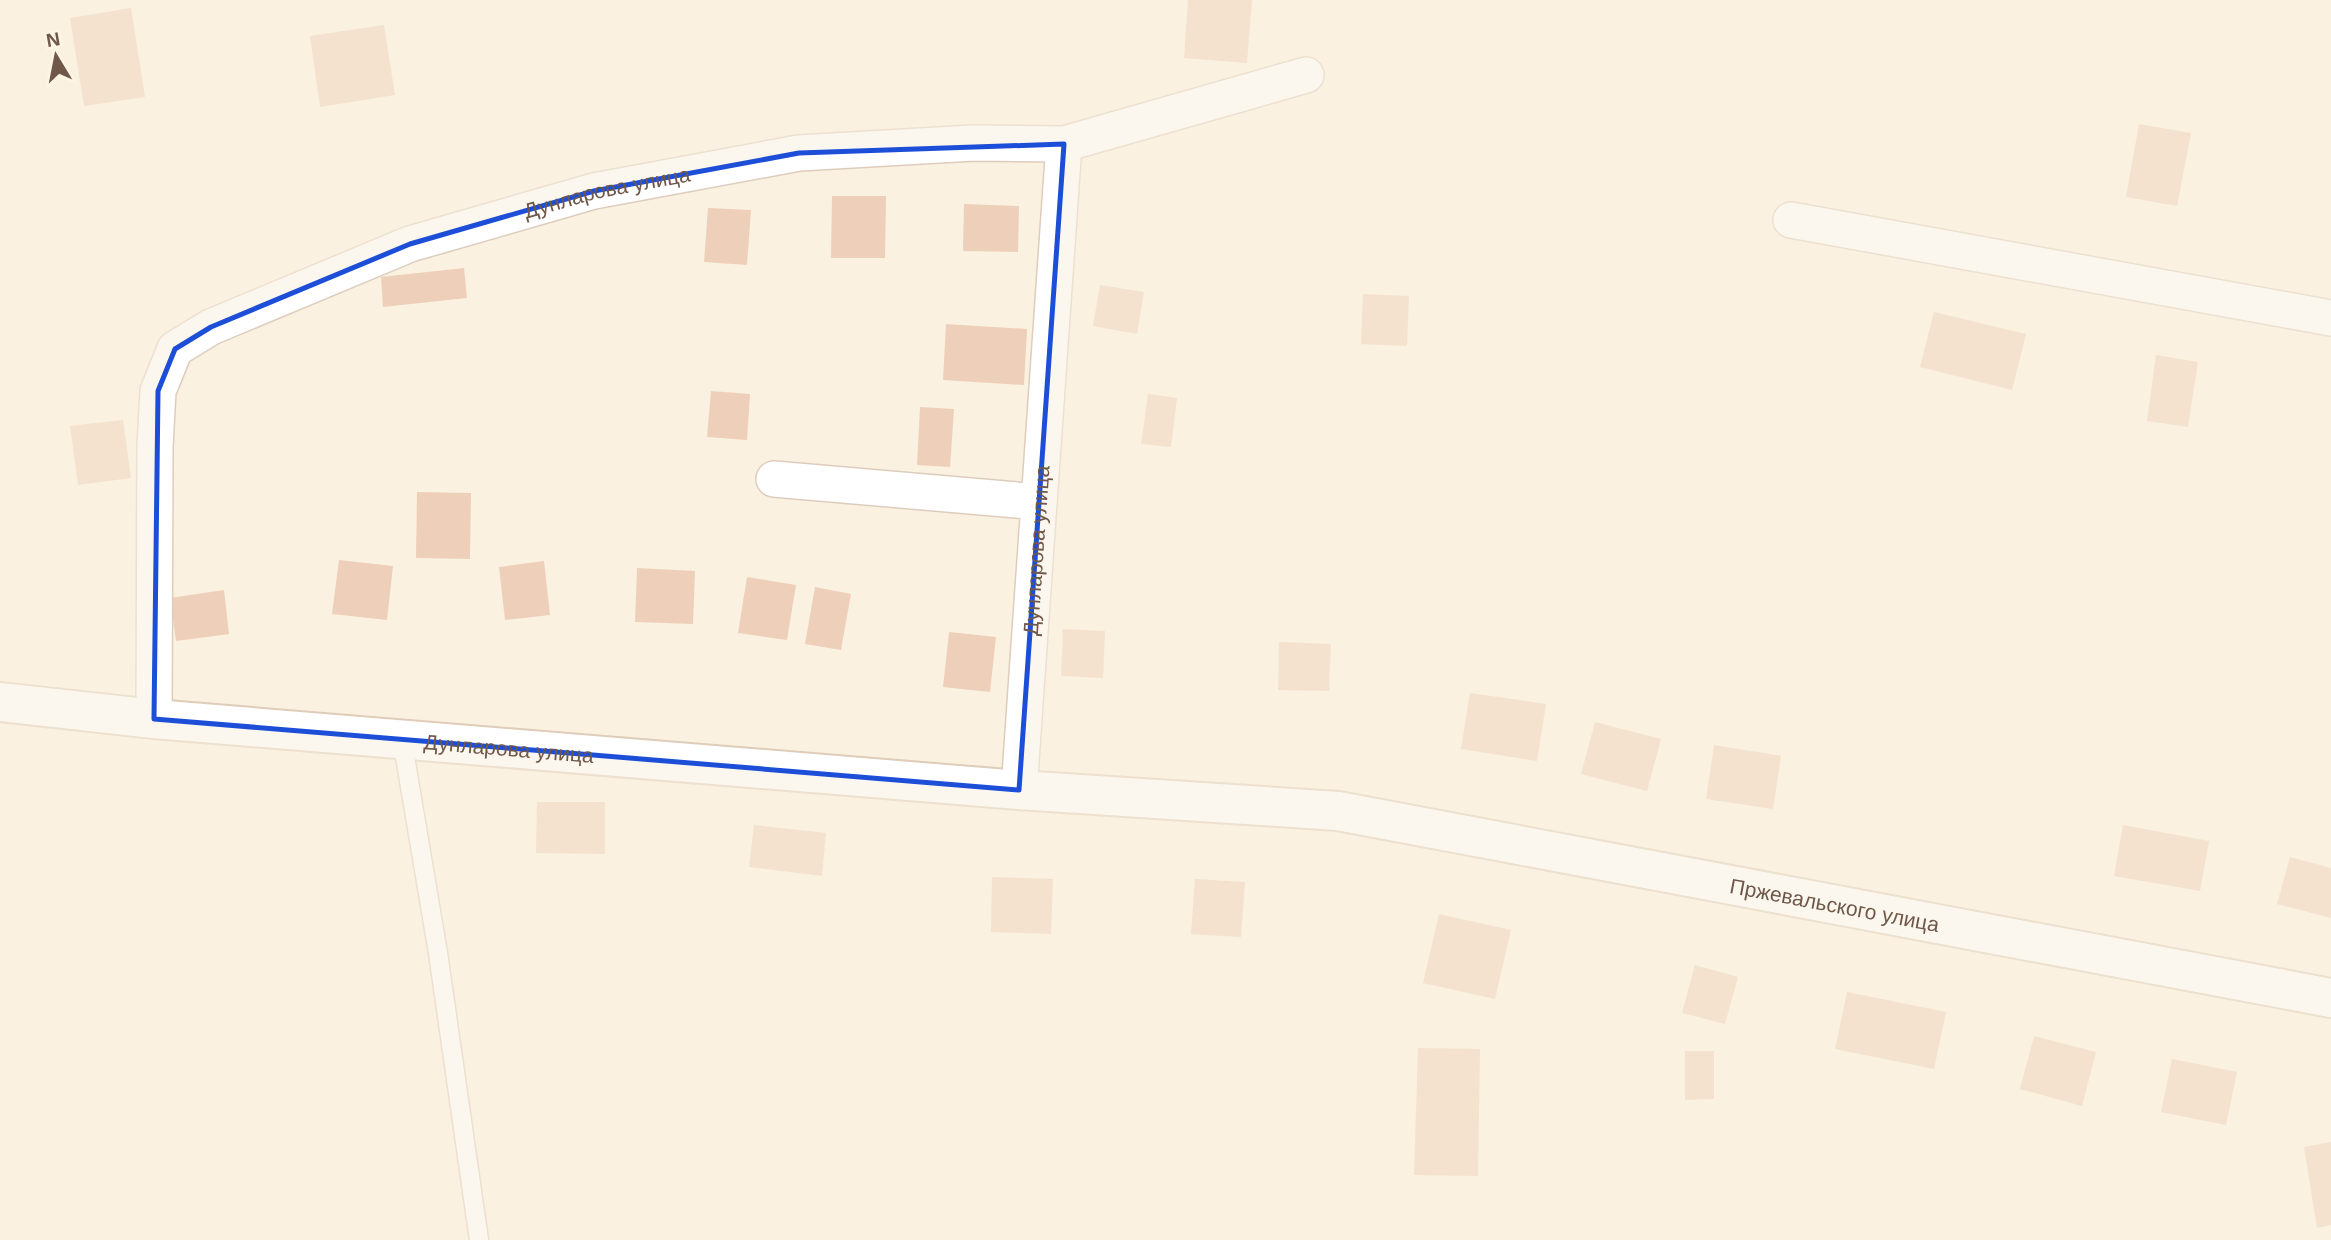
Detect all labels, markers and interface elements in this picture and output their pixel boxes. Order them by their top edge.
north arrow [21,21,91,91]
text: N [45,28,62,51]
street label: Дунларова улица [521,162,692,222]
street label: Дунларова улица [1018,465,1053,636]
street label: Дунларова улица [423,730,595,767]
street label: Пржевальского улица [1728,874,1942,936]

